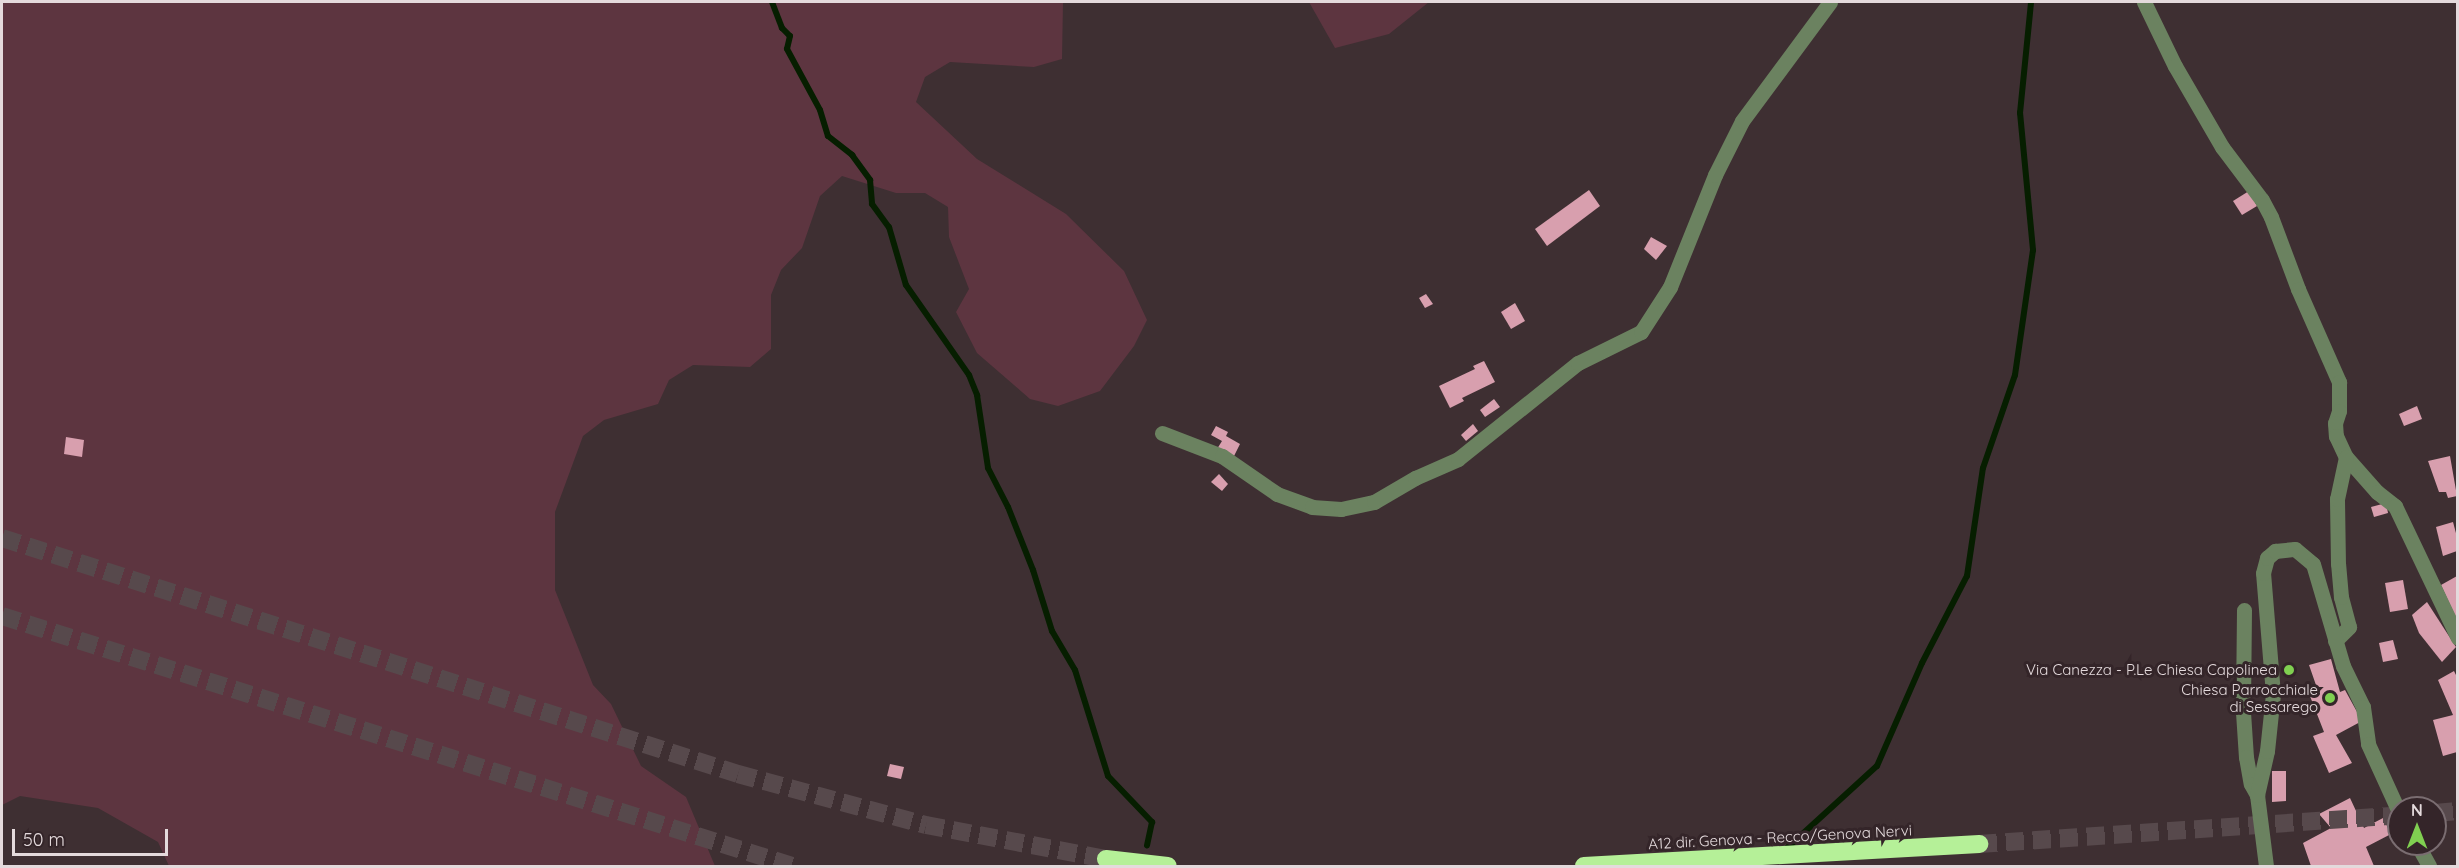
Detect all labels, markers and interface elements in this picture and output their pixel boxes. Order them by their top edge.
place label: Via Canezza - P.Le Chiesa Capolinea [2026,661,2277,679]
marker: Via Canezza - P.Le Chiesa Capolinea [2282,663,2296,677]
place label: Chiesa Parrocchiale di Sessarego [2181,680,2318,715]
marker: Chiesa Parrocchiale di Sessarego [2323,691,2337,705]
north arrow [2387,796,2447,856]
text: N [2411,800,2423,820]
scale bar [15,817,171,855]
street label: A12 dir. Genova - Recco/Genova Nervi [1648,821,1912,853]
text: 50 m [23,828,65,851]

